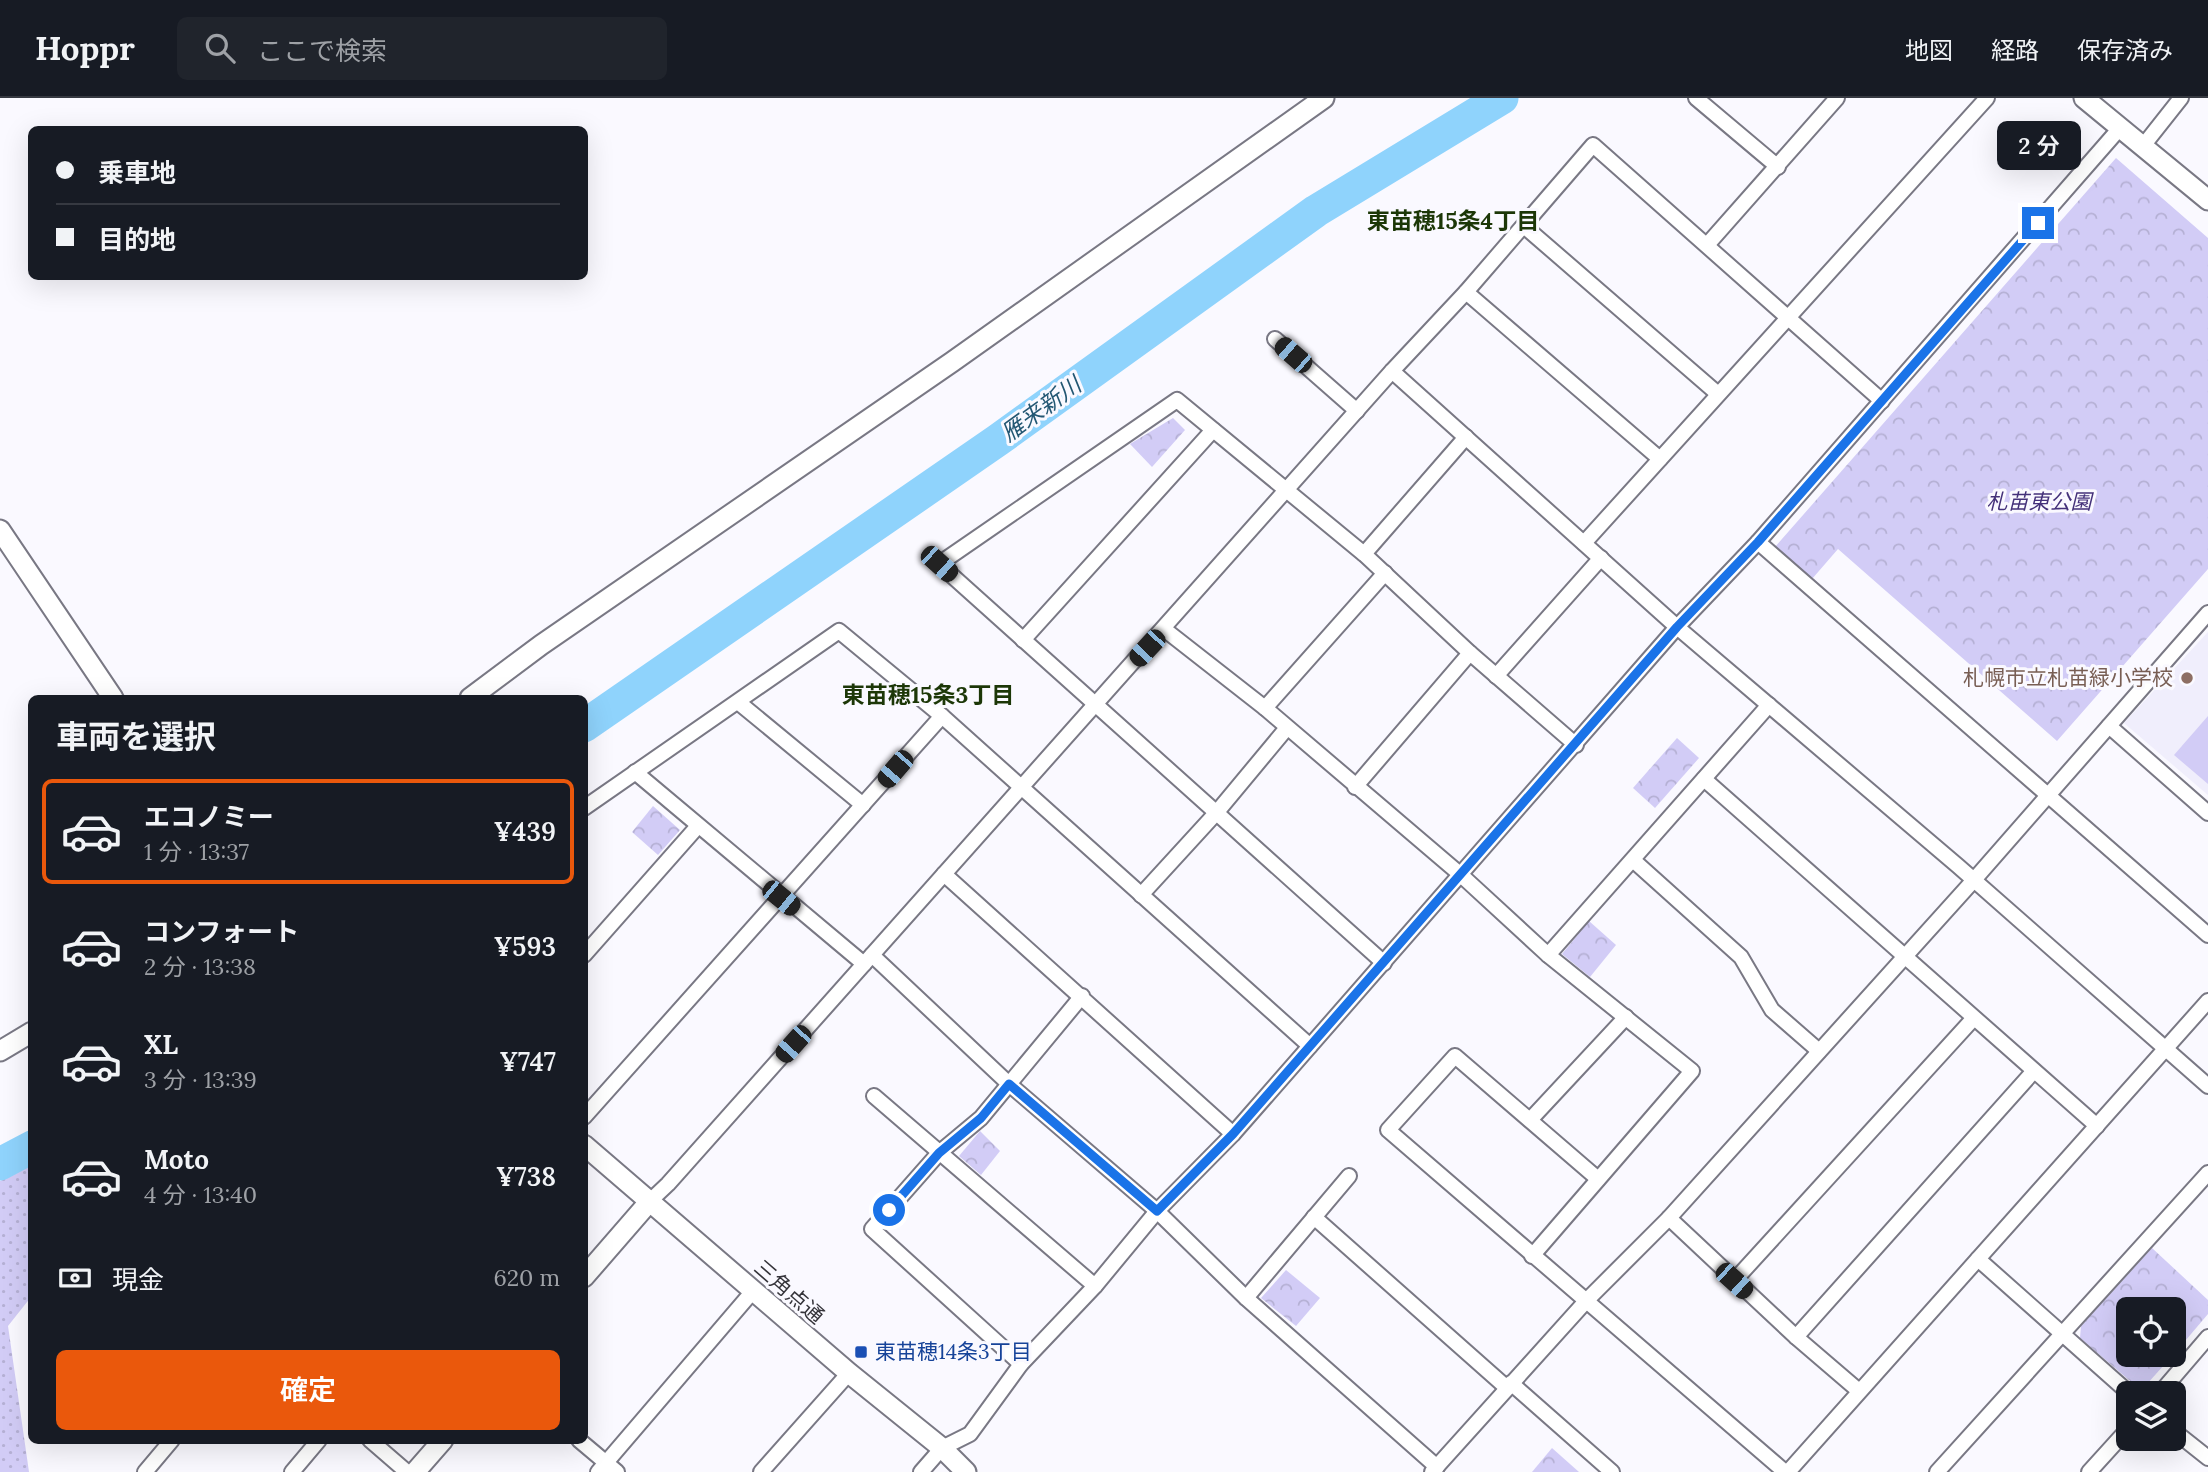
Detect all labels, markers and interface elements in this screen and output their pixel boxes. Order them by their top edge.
search box [177,17,667,80]
text: Hoppr [35,27,135,69]
icon: search [201,29,239,67]
text: ここで検索 [257,34,387,67]
text: 地図 [1905,35,1953,66]
text: 経路 [1991,35,2039,66]
text: 保存済み [2077,35,2173,66]
callout: 2 分 [1996,122,2080,170]
text: 2 分 [2018,131,2060,160]
text: 乗車地 [98,156,176,189]
district label: 東苗穂15条4丁目 [1367,206,1539,235]
route end [2022,207,2054,239]
text: 目的地 [98,223,176,256]
car [1271,333,1316,377]
water label: 雁来新川 [995,368,1089,447]
park label: 札苗東公園 [1987,488,2094,515]
car [917,542,962,586]
car [1125,625,1170,671]
place label: 札幌市立札苗緑小学校 [1963,664,2173,691]
marker: 札幌市立札苗緑小学校 [2179,670,2195,686]
district label: 東苗穂15条3丁目 [842,680,1014,709]
text: 車両を選択 [56,716,216,757]
car [874,746,917,792]
icon: car [60,800,123,863]
text: エコノミー [144,800,274,833]
text: ¥439 [494,815,556,848]
text: 1 分 · 13:37 [144,837,249,866]
car [759,877,804,919]
icon: car [60,915,123,978]
text: コンフォート [144,915,299,948]
text: ¥593 [494,930,556,963]
text: 2 分 · 13:38 [144,952,256,981]
car [772,1021,815,1067]
text: XL [144,1028,178,1061]
icon: car [60,1030,123,1093]
text: ¥747 [499,1045,556,1078]
text: 3 分 · 13:39 [144,1065,257,1094]
text: Moto [144,1143,209,1176]
icon: car [60,1145,123,1208]
text: ¥738 [496,1160,556,1193]
text: 4 分 · 13:40 [144,1180,257,1209]
route start [873,1194,905,1226]
street label: 三角点通 [749,1254,830,1329]
icon: cash [56,1259,94,1297]
car [1712,1259,1757,1303]
text: 現金 [112,1263,164,1296]
text: 620 m [493,1263,560,1292]
map controls [2116,1297,2186,1451]
button: locate [2116,1297,2186,1367]
place label: 東苗穂14条3丁目 [875,1338,1032,1365]
marker: 東苗穂14条3丁目 [853,1344,869,1360]
button: 確定 [56,1350,560,1430]
button: layers [2116,1381,2186,1451]

